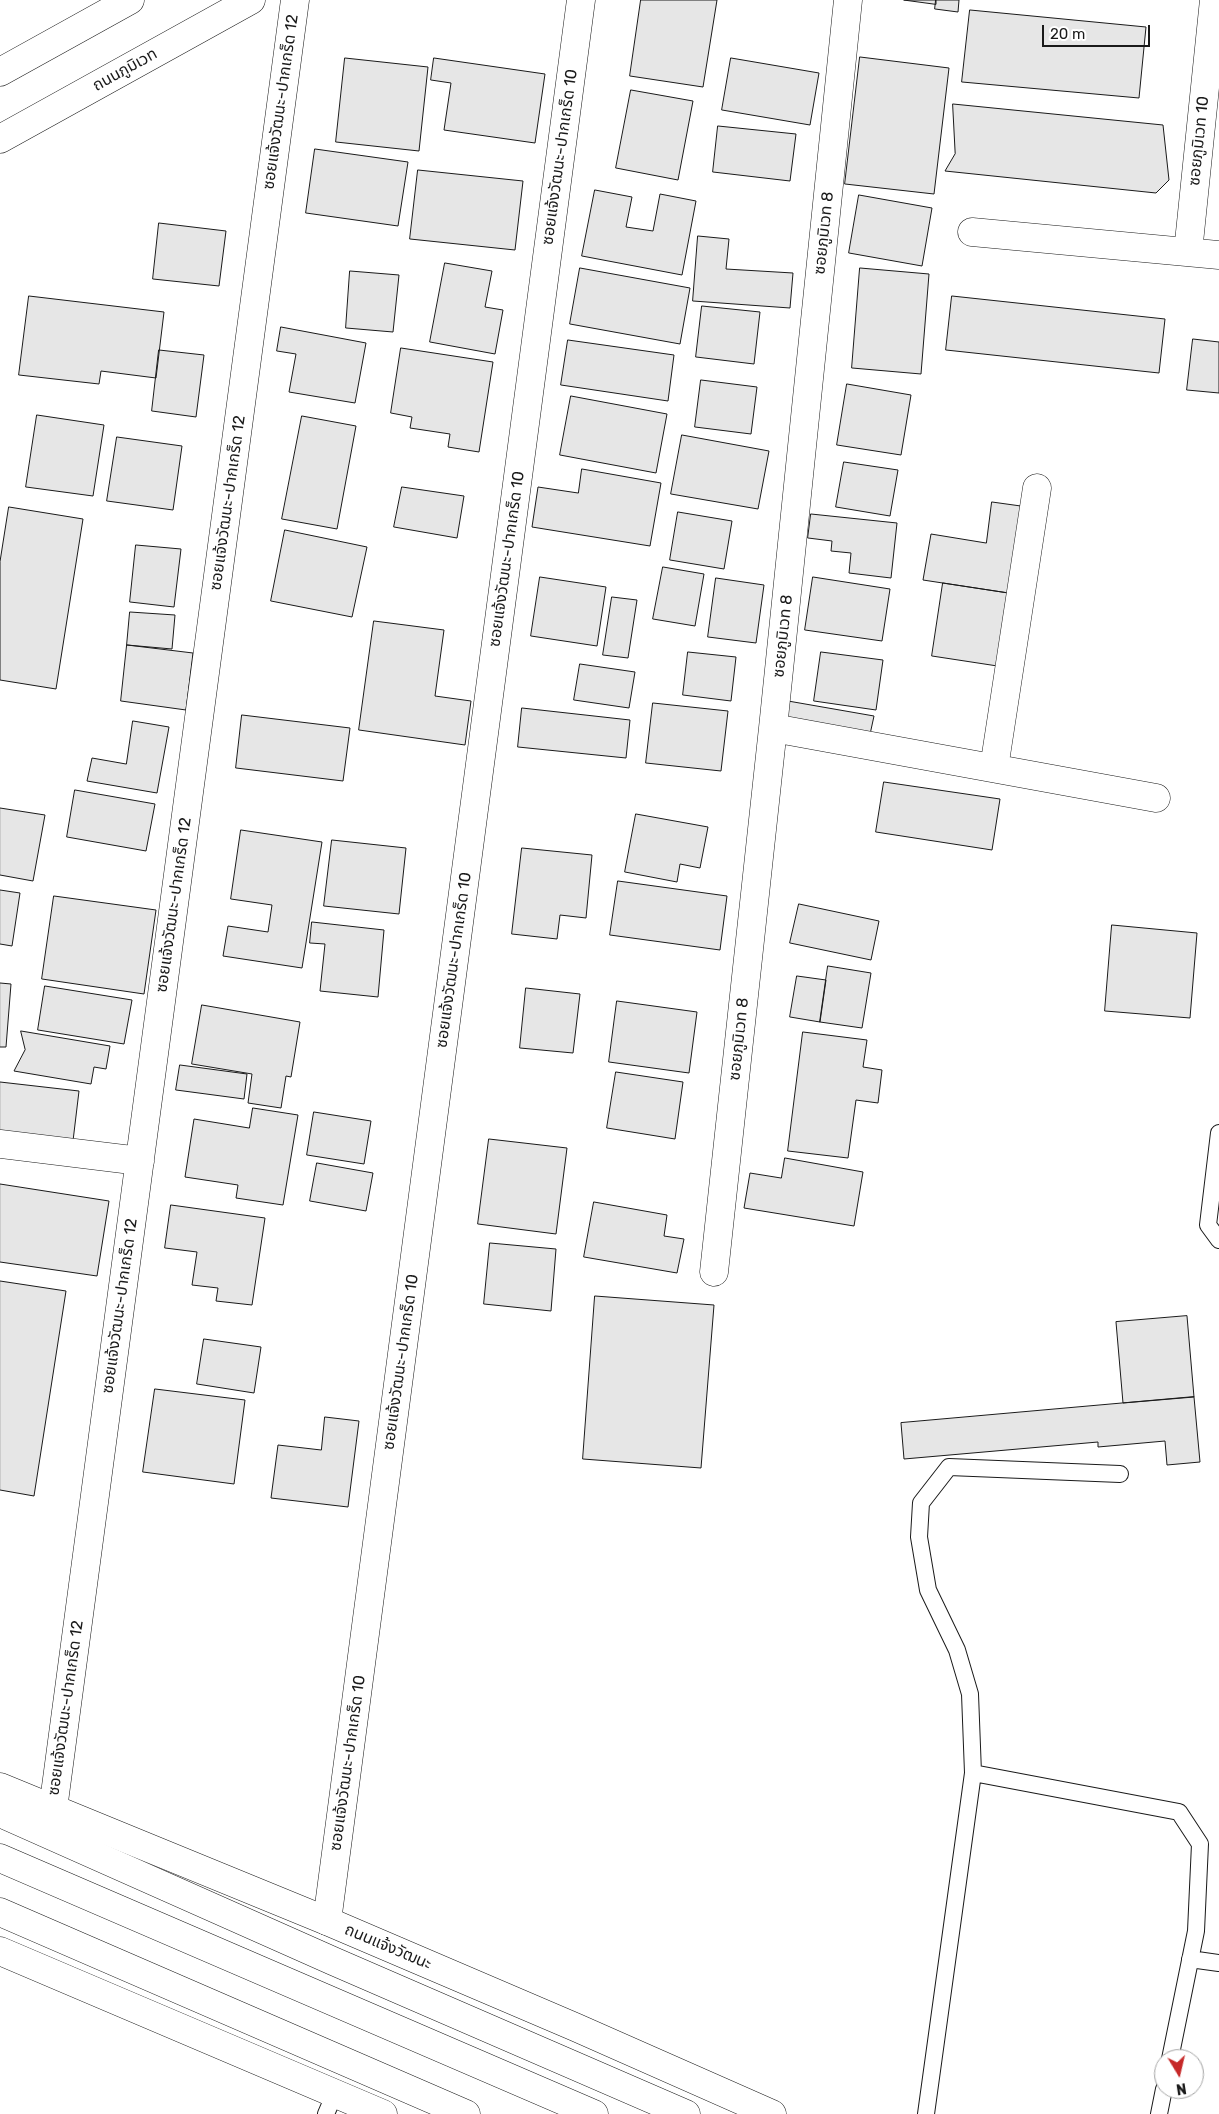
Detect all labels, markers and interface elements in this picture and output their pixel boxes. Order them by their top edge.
street label: ซอยแจ้งวัฒนะ-ปากเกร็ด 12 [259,13,303,191]
scale bar [1044,15,1152,47]
text: 20 m [1050,25,1085,43]
street label: ถนนภูมิเวท [89,44,161,96]
street label: ซอยแจ้งวัฒนะ-ปากเกร็ด 10 [538,68,582,246]
street label: ซอยภูมิเวท 10 [1185,95,1213,187]
street label: ซอยภูมิเวท 8 [810,191,838,275]
street label: ซอยแจ้งวัฒนะ-ปากเกร็ด 12 [206,414,250,592]
street label: ซอยแจ้งวัฒนะ-ปากเกร็ด 10 [485,470,529,648]
street label: ซอยภูมิเวท 8 [769,594,797,678]
street label: ซอยแจ้งวัฒนะ-ปากเกร็ด 12 [152,816,196,994]
street label: ซอยแจ้งวัฒนะ-ปากเกร็ด 10 [432,871,476,1049]
street label: ซอยภูมิเวท 8 [725,997,753,1081]
street label: ซอยแจ้งวัฒนะ-ปากเกร็ด 12 [98,1217,142,1395]
street label: ซอยแจ้งวัฒนะ-ปากเกร็ด 10 [379,1273,423,1451]
street label: ซอยแจ้งวัฒนะ-ปากเกร็ด 12 [44,1619,88,1797]
street label: ซอยแจ้งวัฒนะ-ปากเกร็ด 10 [326,1674,370,1852]
street label: ถนนแจ้งวัฒนะ [342,1920,434,1974]
north arrow [1154,2049,1204,2099]
text: N [1175,2079,1188,2098]

